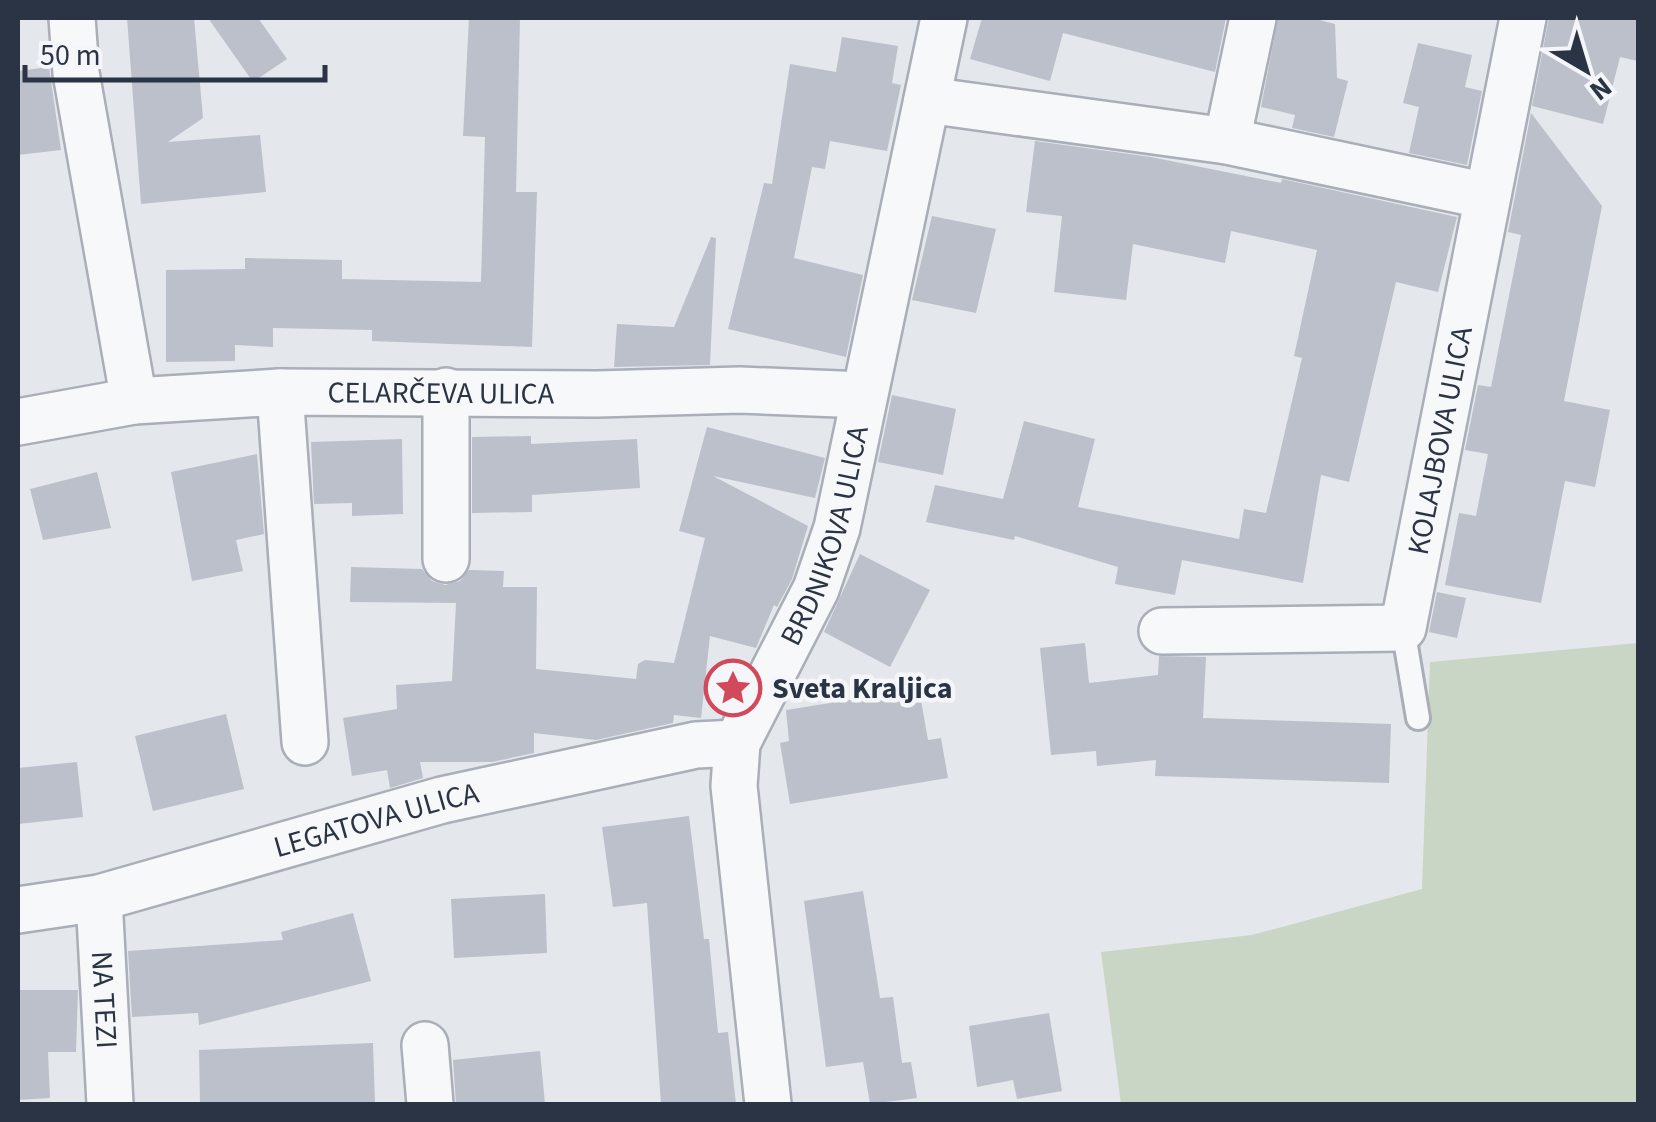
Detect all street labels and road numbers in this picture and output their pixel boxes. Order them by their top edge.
street label: KOLAJBOVA ULICA [1396,322,1483,559]
street label: CELARČEVA ULICA [327,371,555,415]
street label: BRDNIKOVA ULICA [769,421,880,653]
street label: LEGATOVA ULICA [269,771,483,869]
street label: NA TEZI [80,950,129,1050]

